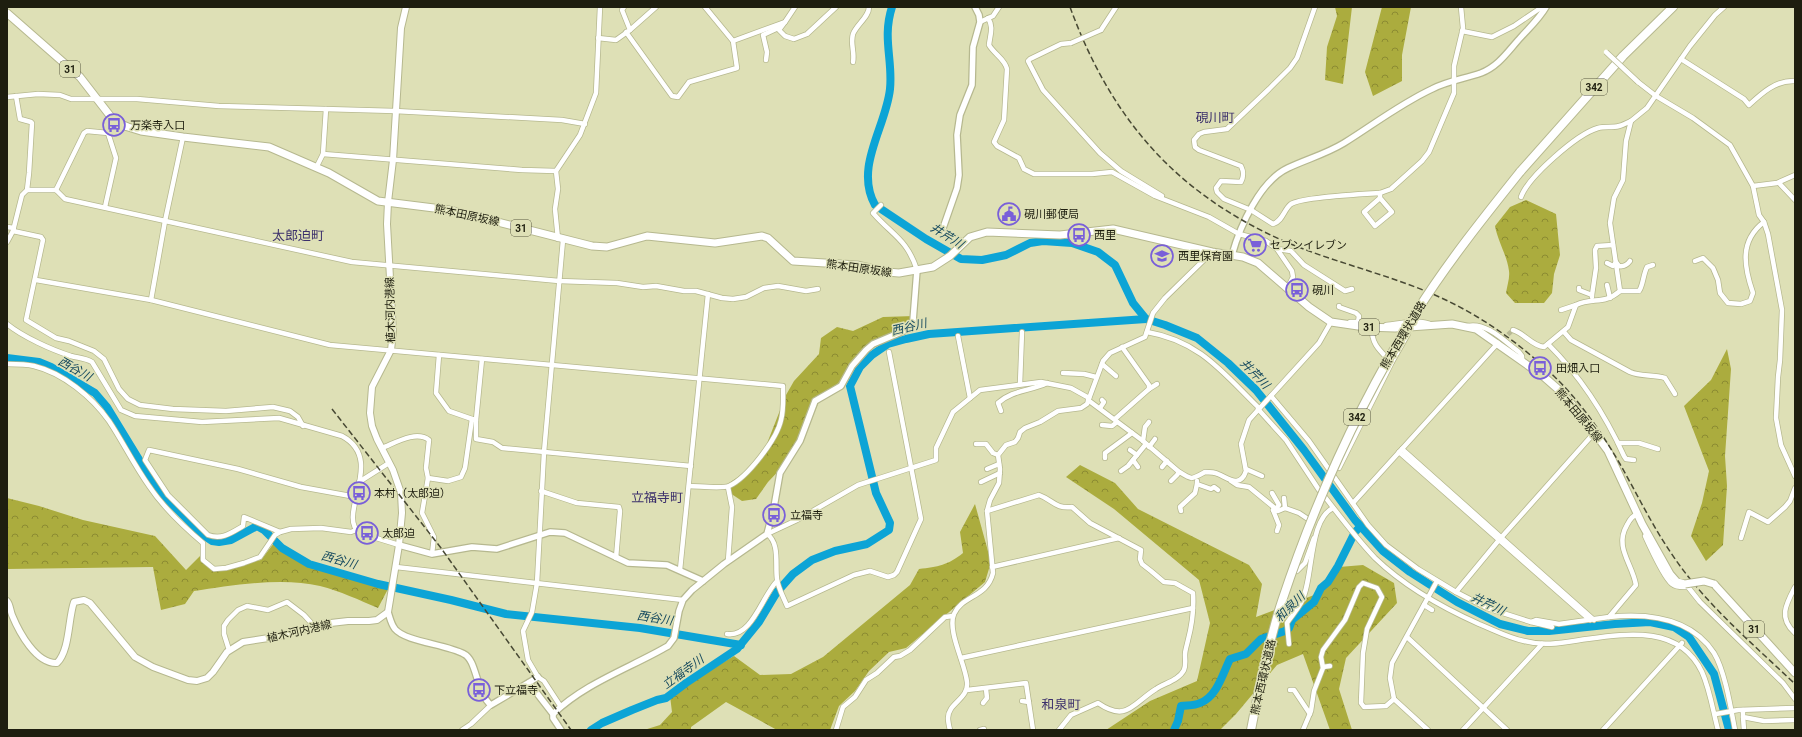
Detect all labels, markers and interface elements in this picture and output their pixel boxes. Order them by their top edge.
road number: 31 [60,61,80,77]
road number: 342 [1581,79,1607,95]
district label: 硯川町 [1195,110,1235,125]
bus stop icon: 万楽寺入口 [101,112,127,138]
place label: 万楽寺入口 [130,119,185,132]
public building icon: 硯川郵便局 [996,201,1022,227]
street label: 熊本田原坂線 [433,202,501,229]
place label: 硯川郵便局 [1024,208,1079,221]
road number: 31 [511,220,531,236]
water label: 井芹川 [928,221,968,253]
bus stop icon: 西里 [1066,222,1092,248]
district label: 太郎迫町 [272,228,324,243]
place label: 西里 [1094,229,1116,242]
supermarket icon: セブンイレブン [1242,232,1268,258]
place label: セブンイレブン [1270,239,1347,252]
school or university icon: 西里保育園 [1149,243,1175,269]
place label: 西里保育園 [1178,250,1233,263]
street label: 熊本田原坂線 [825,257,893,280]
street label: 植木河内港線 [383,277,398,343]
bus stop icon: 硯川 [1284,277,1310,303]
place label: 硯川 [1312,284,1334,297]
street label: 熊本西環状道路 [1378,299,1429,372]
water label: 西谷川 [890,316,930,338]
road number: 31 [1359,319,1379,335]
water label: 西谷川 [56,354,96,385]
bus stop icon: 田畑入口 [1527,355,1553,381]
water label: 井芹川 [1237,356,1274,393]
place label: 田畑入口 [1556,362,1600,375]
street label: 熊本田原坂線 [1552,386,1605,445]
road number: 342 [1344,409,1370,425]
bus stop icon: 本村（太郎迫） [346,480,372,506]
place label: 本村（太郎迫） [374,487,451,500]
district label: 立福寺町 [631,490,683,505]
bus stop icon: 立福寺 [761,502,787,528]
place label: 立福寺 [790,509,823,522]
bus stop icon: 太郎迫 [354,520,380,546]
place label: 太郎迫 [382,527,415,540]
water label: 西谷川 [320,548,360,572]
water label: 和泉川 [1272,588,1309,625]
water label: 井芹川 [1469,590,1509,619]
water label: 西谷川 [636,608,676,628]
street label: 植木河内港線 [265,618,333,645]
road number: 31 [1744,621,1764,637]
street label: 熊本西環状道路 [1248,638,1278,716]
water label: 立福寺川 [659,651,708,692]
bus stop icon: 下立福寺 [466,677,492,703]
place label: 下立福寺 [494,684,538,697]
district label: 和泉町 [1041,697,1081,712]

